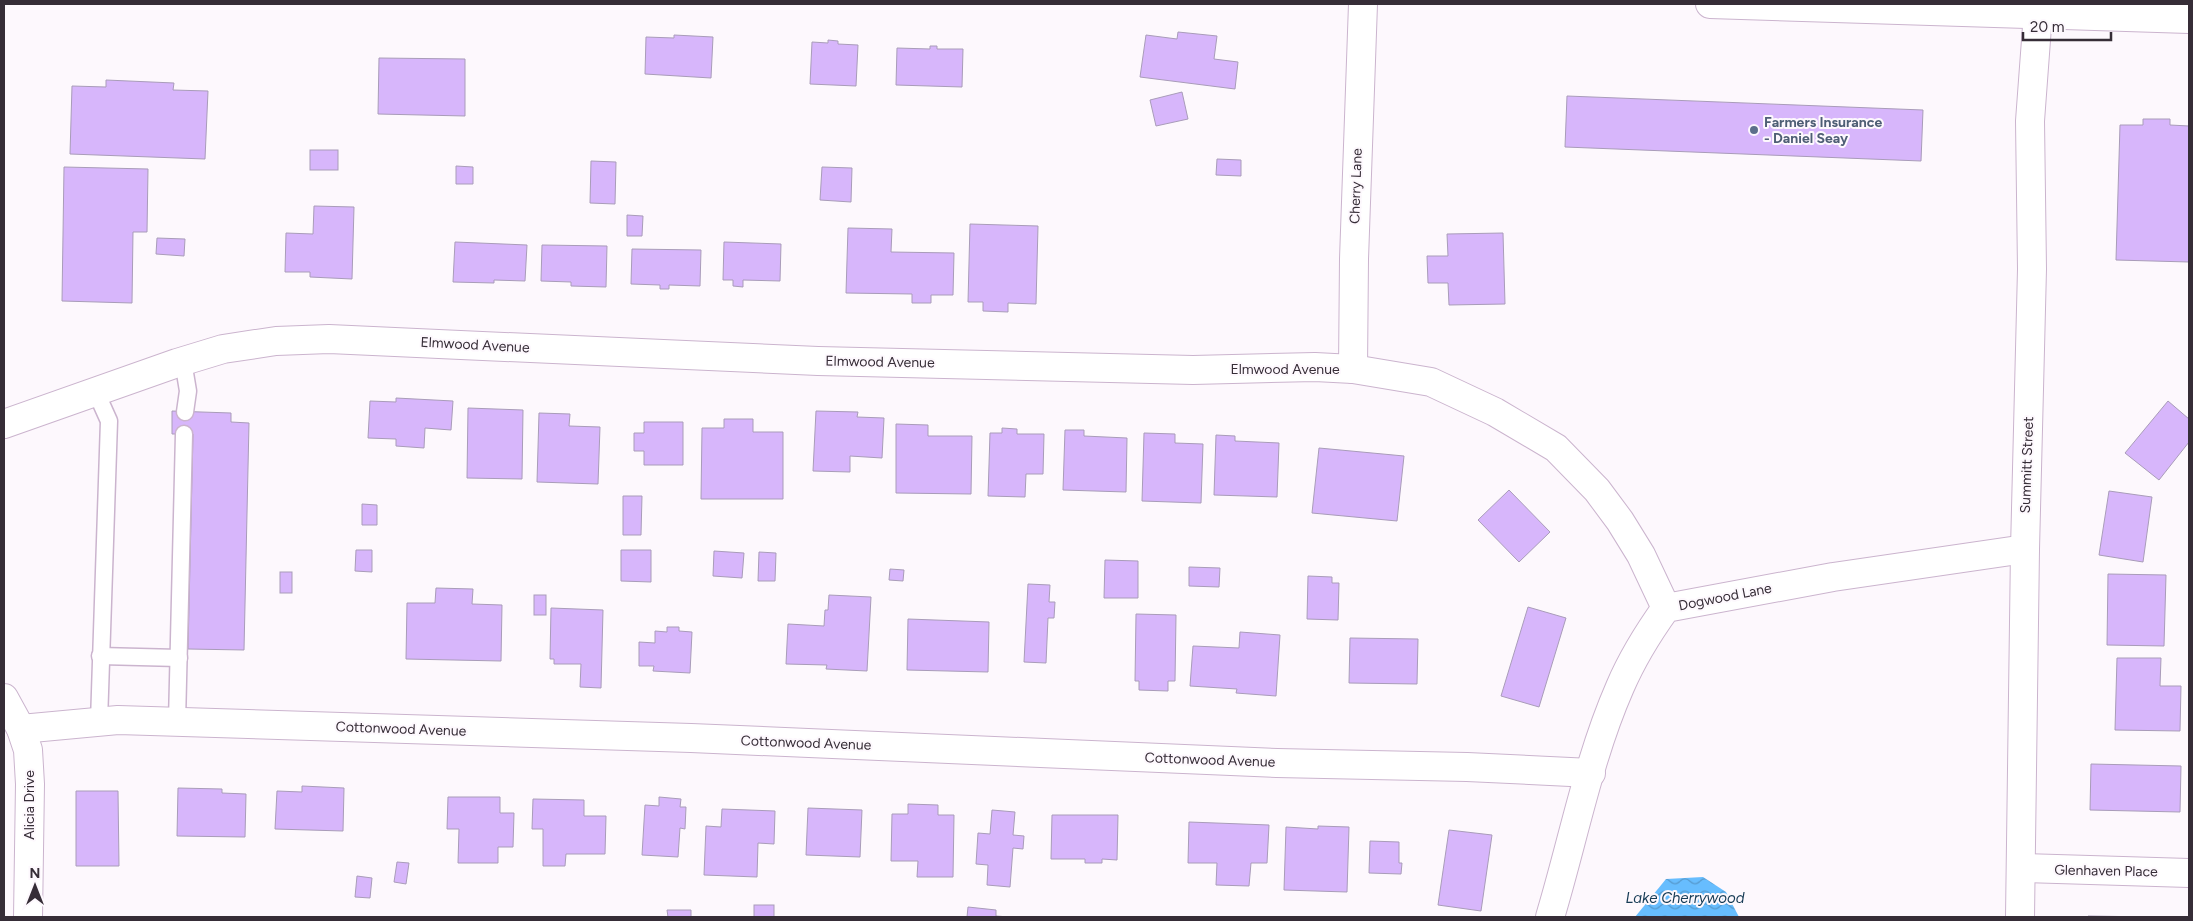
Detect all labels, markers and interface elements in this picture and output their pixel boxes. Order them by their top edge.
scale bar [2023,10,2110,42]
text: 20 m [2030,18,2064,36]
place label: Farmers Insurance - Daniel Seay [1764,114,1882,147]
marker: Farmers Insurance - Daniel Seay [1748,124,1760,136]
street label: Cherry Lane [1346,148,1366,224]
street label: Elmwood Avenue [420,334,530,356]
street label: Elmwood Avenue [825,353,935,371]
street label: Elmwood Avenue [1230,361,1340,378]
street label: Summitt Street [2017,416,2037,514]
street label: Dogwood Lane [1677,580,1773,614]
street label: Cottonwood Avenue [335,718,467,740]
street label: Cottonwood Avenue [740,732,872,754]
street label: Cottonwood Avenue [1144,749,1276,771]
street label: Alicia Drive [21,770,38,840]
north arrow [10,861,60,911]
street label: Glenhaven Place [2054,862,2158,880]
text: N [30,865,40,882]
water label: Lake Cherrywood [1626,889,1745,907]

